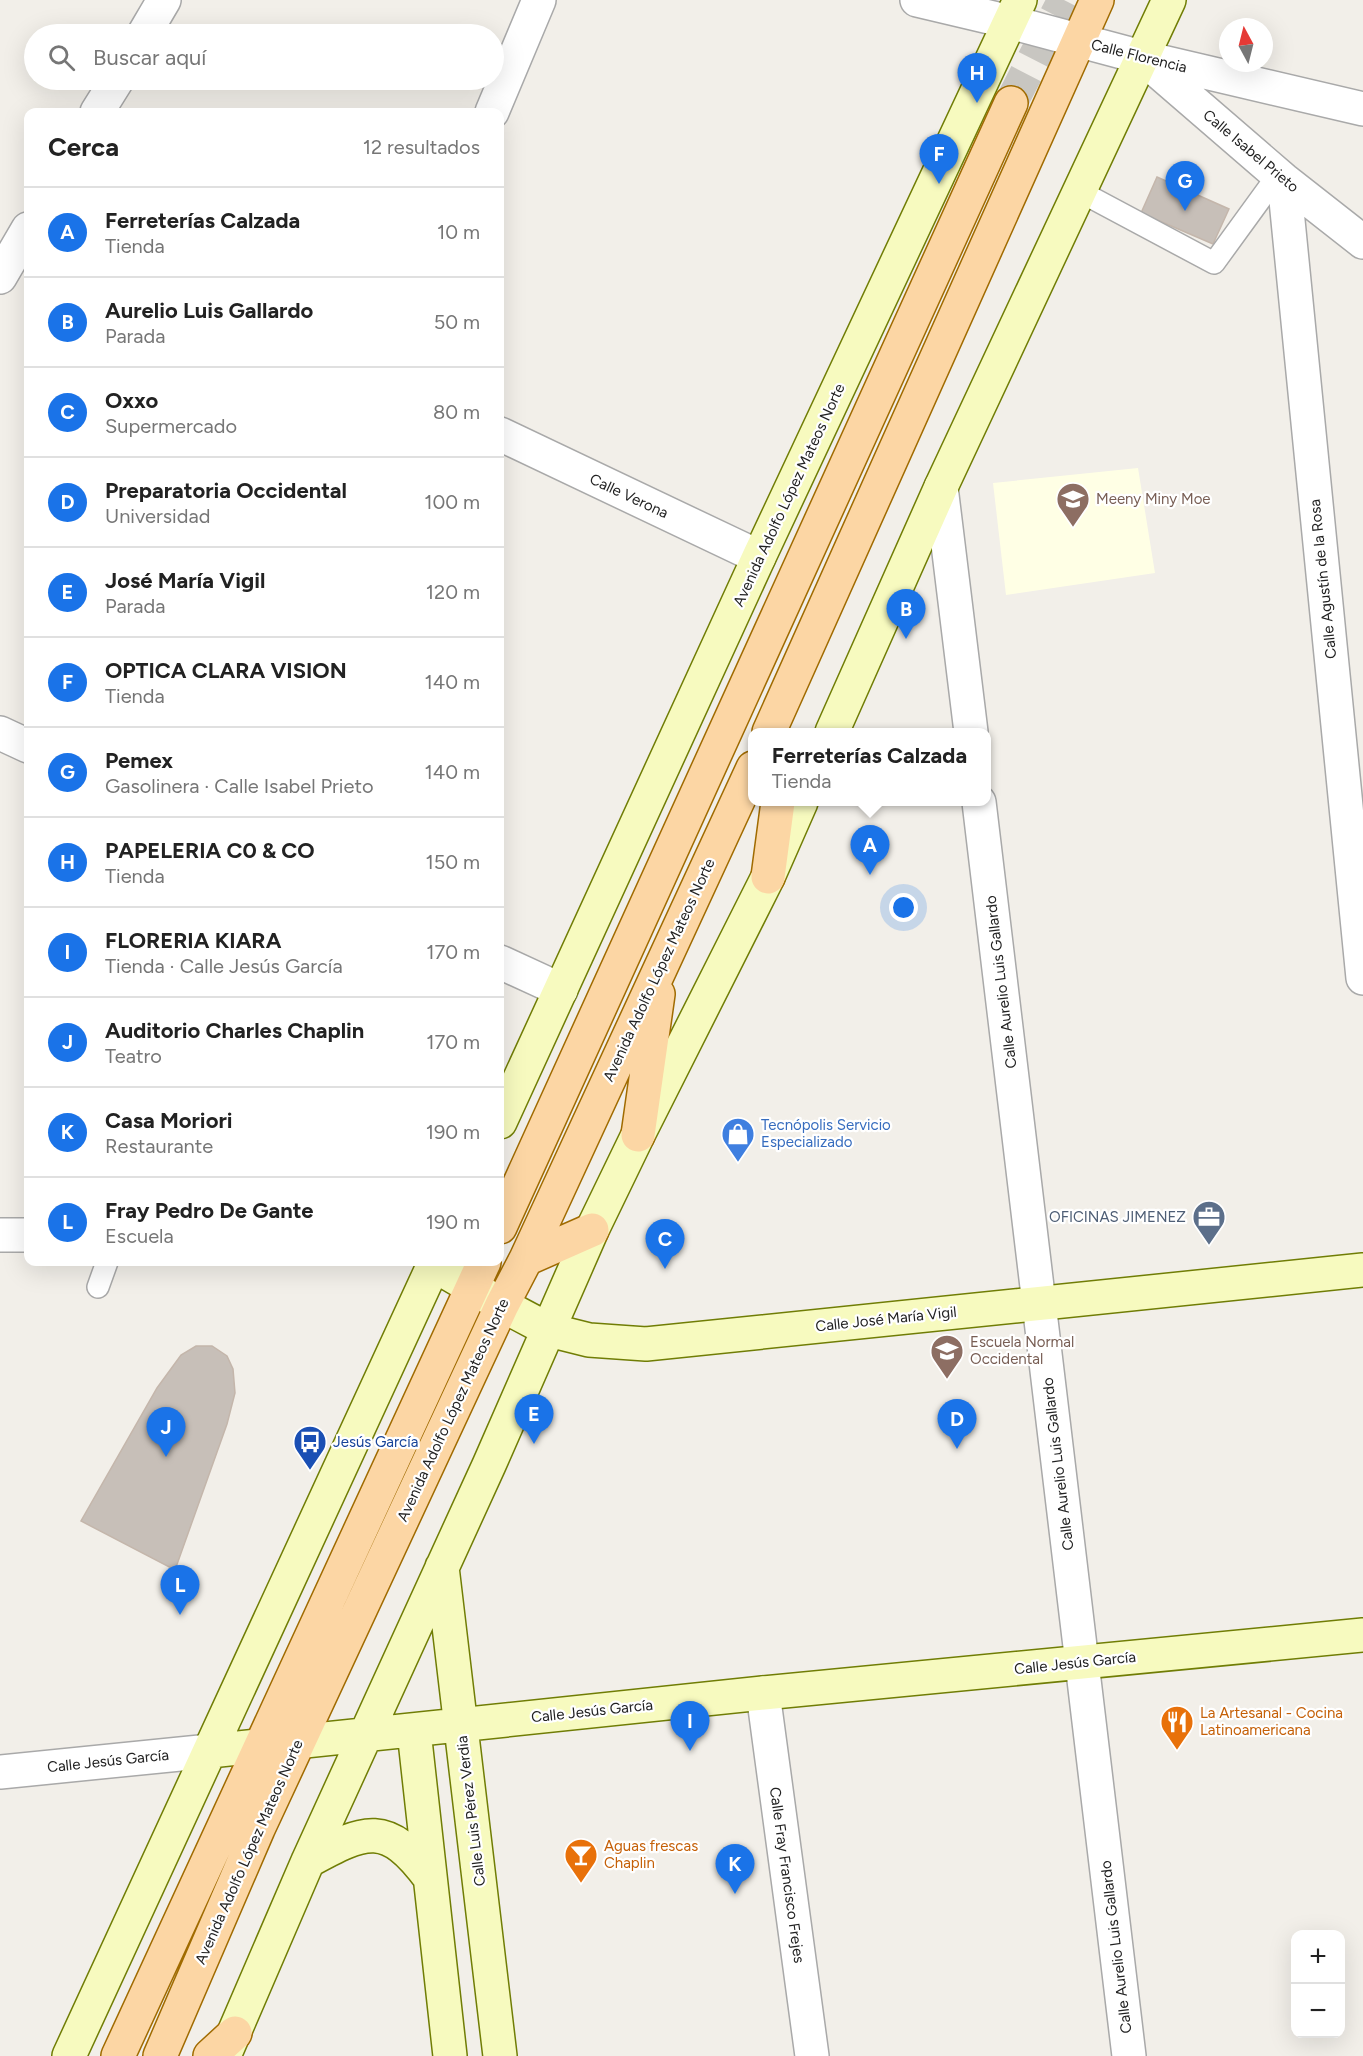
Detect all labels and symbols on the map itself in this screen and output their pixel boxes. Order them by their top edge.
north arrow [1219,18,1273,72]
street label: Calle Florencia [1089,35,1189,77]
pin: H [958,54,996,103]
street label: Calle Isabel Prieto [1199,106,1303,196]
pin: F [920,134,958,184]
pin: G [1166,162,1204,211]
street label: Avenida Adolfo López Mateos Norte [729,381,849,609]
street label: Calle Verona [587,470,671,522]
school or university icon: Meeny Miny Moe [1055,481,1091,528]
place label: Meeny Miny Moe [1096,490,1211,508]
street label: Calle Agustín de la Rosa [1306,498,1340,660]
pin: B [886,590,926,639]
pin: A [850,826,890,875]
street label: Avenida Adolfo López Mateos Norte [599,856,719,1084]
your location [889,893,918,922]
street label: Calle Aurelio Luis Gallardo [981,894,1021,1070]
shop icon: Tecnópolis Servicio Especializado [720,1116,756,1163]
place label: Tecnópolis Servicio Especializado [761,1116,891,1151]
office icon: OFICINAS JIMENEZ [1191,1199,1227,1246]
place label: OFICINAS JIMENEZ [1049,1208,1186,1226]
pin: C [646,1220,684,1269]
street label: Avenida Adolfo López Mateos Norte [393,1296,513,1524]
street label: Calle José María Vigil [814,1303,958,1335]
school or university icon: Escuela Normal Occidental [929,1333,965,1380]
place label: Escuela Normal Occidental [970,1333,1074,1368]
street label: Calle Aurelio Luis Gallardo [1038,1376,1078,1552]
pin: E [514,1394,554,1444]
pin: D [938,1400,976,1449]
pin: J [146,1408,186,1457]
bus stop icon: Jesús García [292,1424,328,1471]
place label: Jesús García [333,1433,418,1451]
pin: L [160,1566,200,1615]
street label: Calle Jesús García [1013,1648,1137,1678]
street label: Calle Jesús García [530,1696,654,1726]
pin: I [670,1702,710,1751]
restaurant icon: La Artesanal - Cocina Latinoamericana [1159,1704,1195,1751]
place label: La Artesanal - Cocina Latinoamericana [1200,1704,1343,1739]
street label: Calle Luis Pérez Verdia [453,1735,489,1887]
street label: Avenida Adolfo López Mateos Norte [191,1737,307,1967]
street label: Calle Jesús García [46,1746,170,1776]
street label: Calle Fray Francisco Frejes [766,1786,808,1964]
bar icon: Aguas frescas Chaplin [563,1837,599,1884]
place label: Aguas frescas Chaplin [604,1837,698,1872]
pin: K [716,1844,754,1894]
street label: Calle Aurelio Luis Gallardo [1096,1859,1136,2035]

